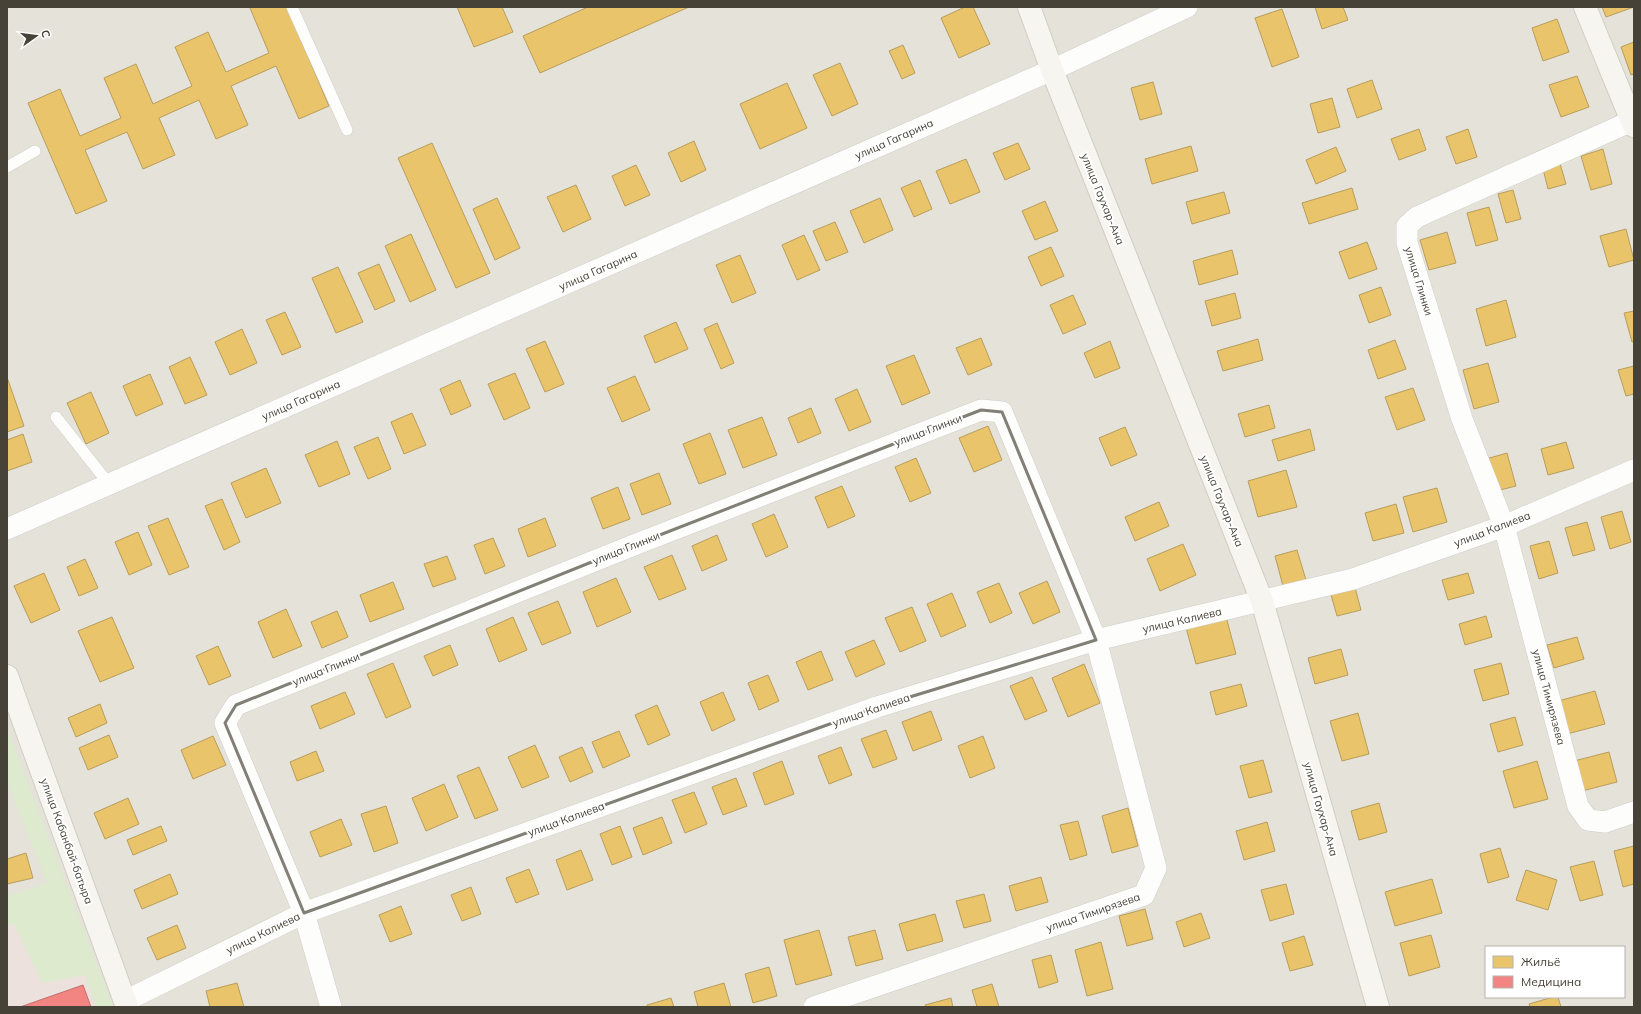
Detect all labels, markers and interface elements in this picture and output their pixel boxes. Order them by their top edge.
north arrow [16,16,56,56]
text: С [38,28,54,39]
street label: улица Гагарина [853,115,935,163]
street label: улица Гаухар-Ана [1078,151,1128,247]
street label: улица Глинки [1402,245,1436,317]
street label: улица Гагарина [557,246,639,294]
street label: улица Гагарина [260,376,342,424]
street label: улица Глинки [892,411,964,449]
street label: улица Гаухар-Ана [1197,453,1247,549]
street label: улица Калиева [1452,508,1532,550]
street label: улица Глинки [590,528,662,568]
street label: улица Калиева [1141,604,1223,636]
street label: улица Тимирязева [1529,648,1569,746]
street label: улица Глинки [290,649,362,689]
street label: улица Калиева [831,690,911,730]
street label: улица Гаухар-Ана [1301,760,1341,858]
street label: улица Кабанбай-батыра [38,776,96,906]
street label: улица Калиева [526,799,606,839]
street label: улица Тимирязева [1044,889,1142,935]
street label: улица Калиева [224,909,302,957]
legend [1485,946,1625,998]
text: Жильё [1521,954,1561,969]
text: Медицина [1521,974,1581,989]

